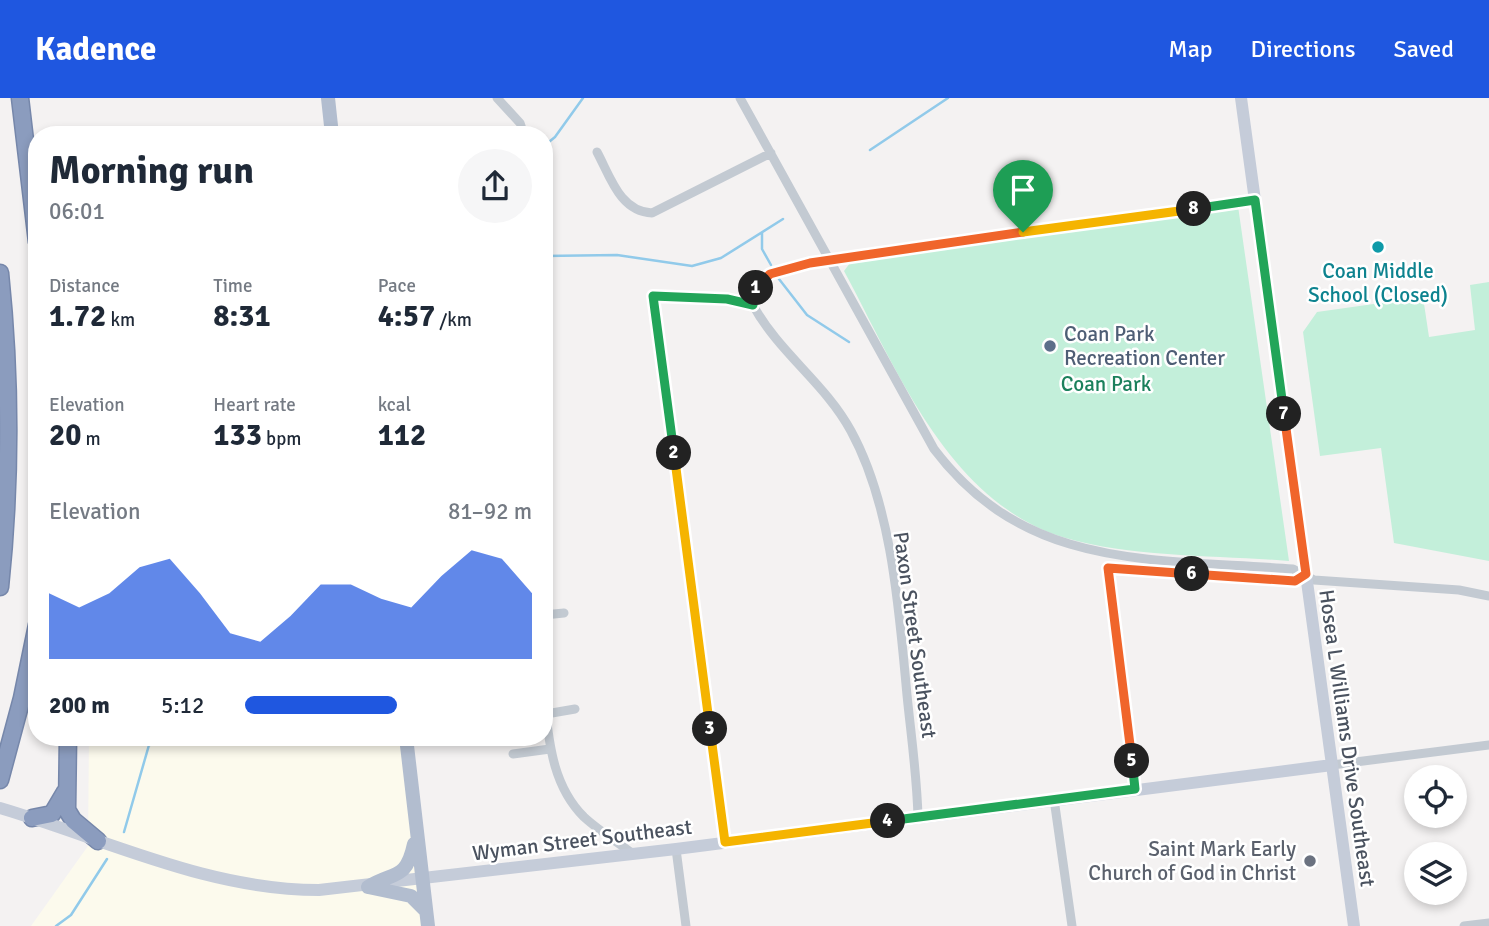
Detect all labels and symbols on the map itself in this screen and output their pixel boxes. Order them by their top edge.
pin [993,160,1053,232]
pin: 8 [1176,192,1212,226]
marker: Coan Middle School (Closed) [1370,239,1386,255]
place label: Coan Middle School (Closed) [1308,258,1448,308]
pin: 1 [738,270,774,306]
place label: Coan Park Recreation Center [1064,321,1225,371]
marker: Coan Park Recreation Center [1042,338,1058,354]
park label: Coan Park [1061,371,1152,397]
pin: 7 [1266,396,1302,432]
pin: 2 [656,436,692,470]
street label: Paxon Street Southeast [888,530,942,740]
pin: 6 [1174,556,1210,592]
street label: Hosea L Williams Drive Southeast [1313,588,1381,888]
pin: 3 [692,712,728,746]
pin: 5 [1114,744,1150,778]
pin: 4 [870,804,906,838]
street label: Wyman Street Southeast [471,814,693,866]
place label: Saint Mark Early Church of God in Christ [1088,836,1296,886]
marker: Saint Mark Early Church of God in Christ [1302,853,1318,869]

